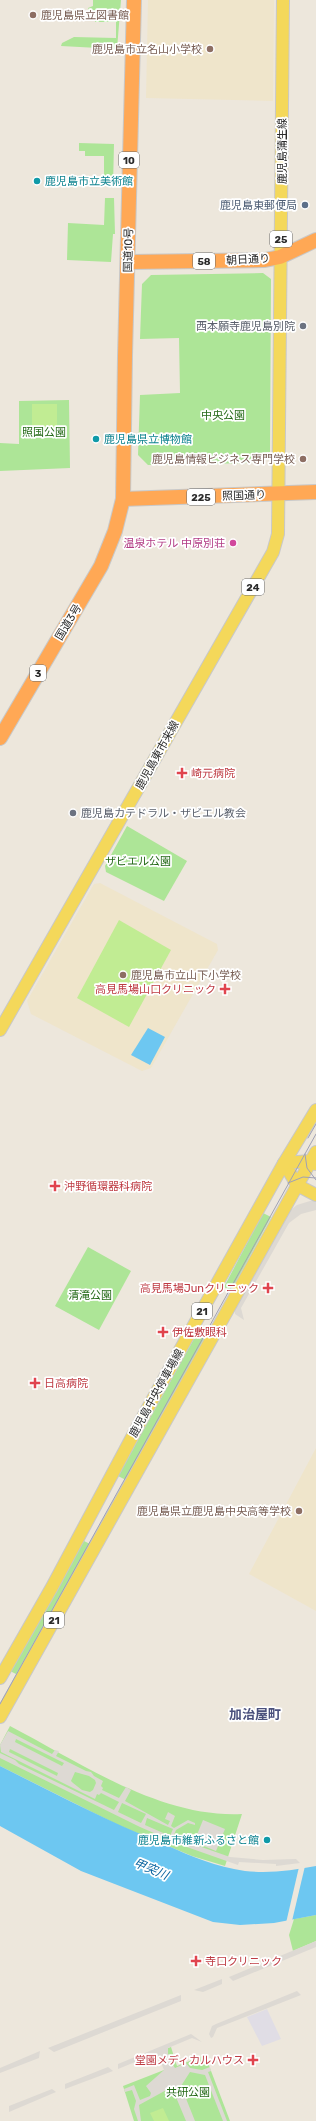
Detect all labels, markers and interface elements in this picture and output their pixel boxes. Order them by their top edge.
place label: 鹿児島県立図書館 [41,9,129,22]
marker: 鹿児島県立図書館 [28,10,38,20]
place label: 鹿児島市立名山小学校 [92,43,202,56]
marker: 鹿児島市立名山小学校 [205,44,215,54]
street label: 鹿児島蒲生線 [276,118,289,184]
road number: 10 [119,152,139,168]
place label: 鹿児島市立美術館 [45,175,133,188]
marker: 鹿児島市立美術館 [32,176,42,186]
place label: 鹿児島東郵便局 [220,199,297,212]
marker: 鹿児島東郵便局 [300,200,310,210]
street label: 国道10号 [122,228,135,272]
road number: 25 [270,231,292,247]
street label: 朝日通り [226,252,270,267]
road number: 58 [193,253,215,269]
place label: 西本願寺鹿児島別院 [196,320,295,333]
marker: 西本願寺鹿児島別院 [298,321,308,331]
park label: 中央公園 [201,409,245,422]
park label: 照国公園 [22,426,66,439]
place label: 鹿児島県立博物館 [104,433,192,446]
marker: 鹿児島県立博物館 [91,434,101,444]
place label: 鹿児島情報ビジネス専門学校 [152,453,295,466]
marker: 鹿児島情報ビジネス専門学校 [298,454,308,464]
street label: 照国通り [222,488,266,503]
road number: 225 [187,489,215,505]
place label: 温泉ホテル 中原別荘 [123,537,225,550]
marker: 温泉ホテル 中原別荘 [228,538,238,548]
road number: 24 [242,579,264,595]
street label: 国道3号 [53,602,84,643]
road number: 3 [30,665,46,681]
street label: 鹿児島東市来線 [133,718,182,792]
marker: 崎元病院 [176,767,188,779]
place label: 崎元病院 [191,767,235,780]
place label: 鹿児島カテドラル・ザビエル教会 [81,807,246,820]
marker: 鹿児島カテドラル・ザビエル教会 [68,808,78,818]
park label: ザビエル公園 [105,855,171,868]
place label: 鹿児島市立山下小学校 [131,969,241,982]
marker: 鹿児島市立山下小学校 [118,970,128,980]
place label: 高見馬場山口クリニック [95,983,216,996]
marker: 高見馬場山口クリニック [219,983,231,995]
marker: 沖野循環器科病院 [49,1180,61,1192]
place label: 沖野循環器科病院 [64,1180,152,1193]
place label: 高見馬場Junクリニック [140,1282,259,1295]
marker: 高見馬場Junクリニック [262,1282,274,1294]
park label: 清滝公園 [68,1289,112,1302]
road number: 21 [192,1303,212,1319]
marker: 伊佐敷眼科 [157,1326,169,1338]
place label: 伊佐敷眼科 [172,1326,227,1339]
street label: 鹿児島中央停車場線 [127,1347,186,1440]
marker: 日高病院 [29,1377,41,1389]
place label: 日高病院 [44,1377,88,1390]
place label: 鹿児島県立鹿児島中央高等学校 [137,1505,291,1518]
marker: 鹿児島県立鹿児島中央高等学校 [294,1506,304,1516]
road number: 21 [44,1612,64,1628]
district label: 加治屋町 [229,1707,281,1722]
place label: 鹿児島市維新ふるさと館 [138,1834,259,1847]
marker: 鹿児島市維新ふるさと館 [262,1835,272,1845]
water label: 甲突川 [132,1856,172,1883]
marker: 寺口クリニック [190,1955,202,1967]
place label: 寺口クリニック [205,1955,282,1968]
place label: 堂園メディカルハウス [135,2054,244,2067]
marker: 堂園メディカルハウス [247,2054,259,2066]
park label: 共研公園 [166,2086,210,2099]

